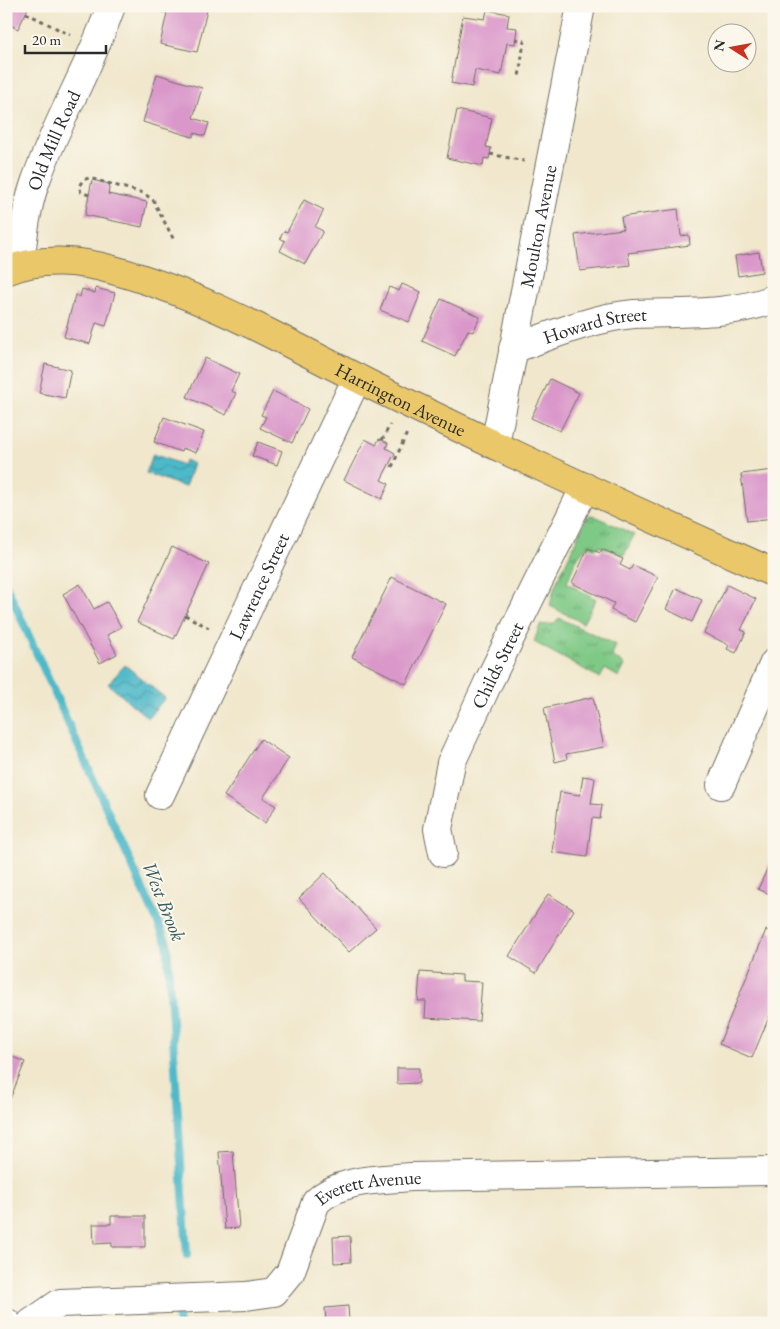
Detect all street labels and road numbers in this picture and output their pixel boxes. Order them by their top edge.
street label: Old Mill Road [21,86,87,194]
street label: Moulton Avenue [514,163,563,290]
street label: Howard Street [540,302,647,350]
street label: Harrington Avenue [331,357,470,442]
street label: Lawrence Street [223,529,295,644]
street label: Childs Street [466,618,529,713]
street label: Everett Avenue [309,1165,422,1211]

